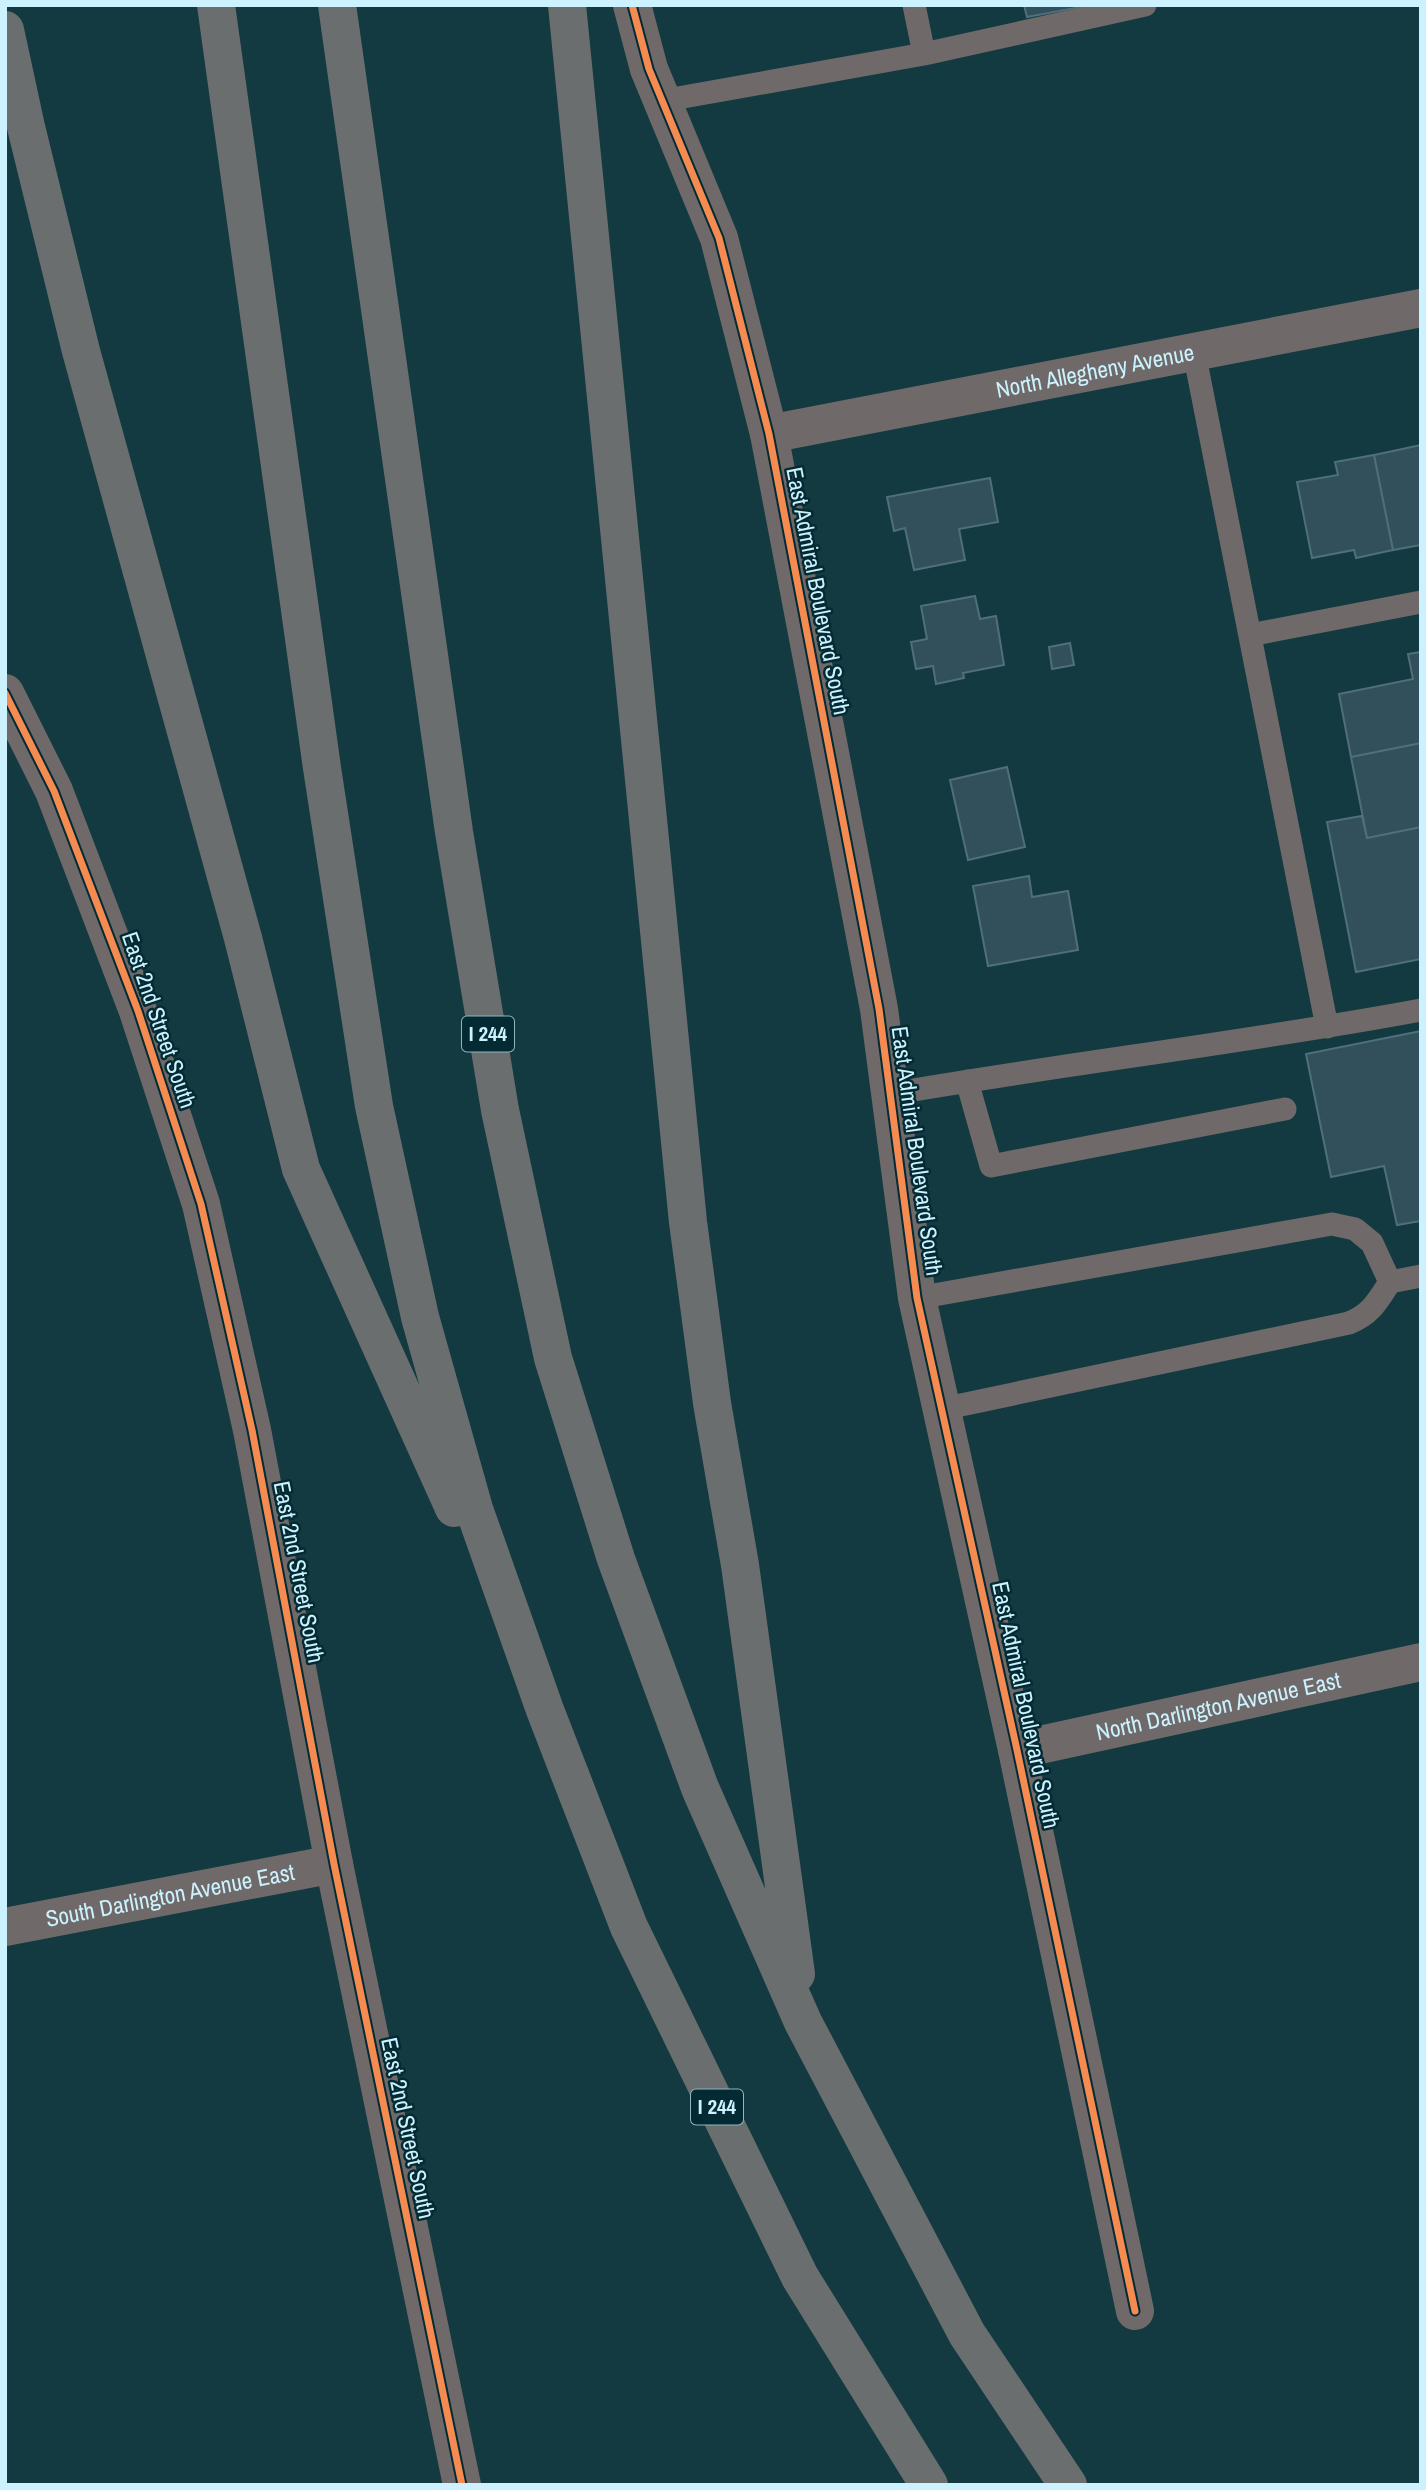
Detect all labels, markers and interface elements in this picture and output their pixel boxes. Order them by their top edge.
street label: North Allegheny Avenue [993,336,1197,405]
street label: East Admiral Boulevard South [779,464,858,717]
street label: East 2nd Street South [115,928,204,1112]
road number: I 244 [462,1016,514,1052]
street label: East Admiral Boulevard South [885,1024,950,1278]
street label: East 2nd Street South [267,1478,332,1665]
street label: East Admiral Boulevard South [985,1579,1068,1831]
street label: North Darlington Avenue East [1093,1664,1343,1747]
street label: South Darlington Avenue East [43,1856,297,1934]
street label: East 2nd Street South [374,2034,443,2221]
road number: I 244 [691,2090,743,2124]

